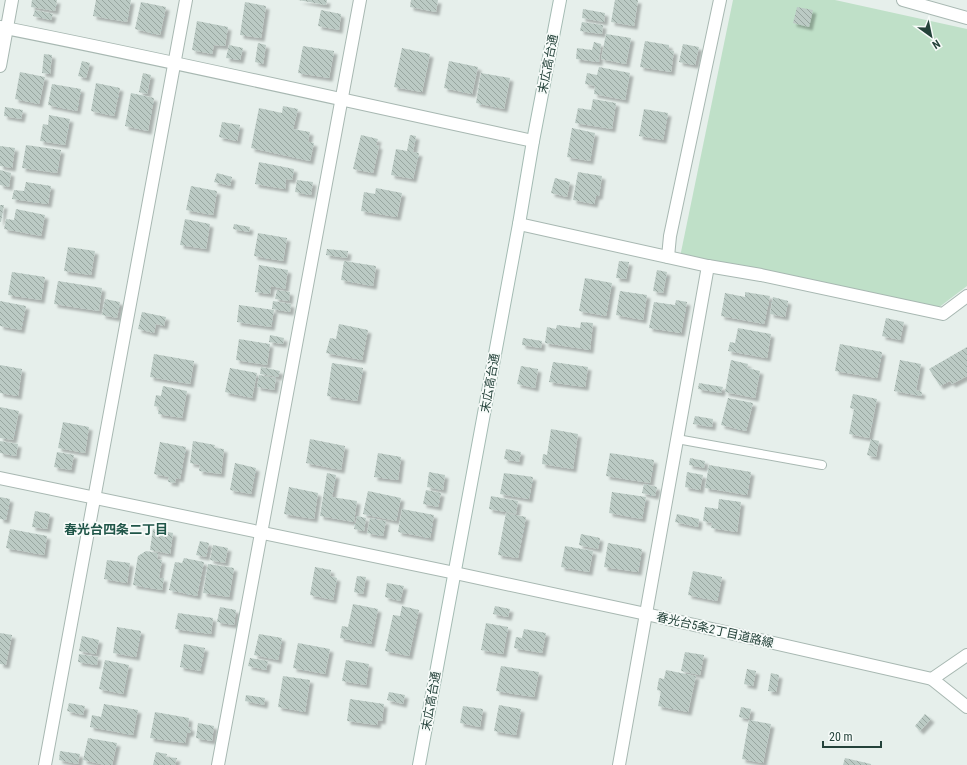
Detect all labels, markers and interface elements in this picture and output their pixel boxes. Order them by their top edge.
north arrow [911,16,951,56]
street label: 末広高台通 [535,33,561,95]
text: N [930,37,943,51]
street label: 末広高台通 [478,352,502,414]
district label: 春光台四条二丁目 [64,522,168,537]
street label: 春光台5条2丁目道路線 [655,610,775,650]
street label: 末広高台通 [419,670,443,732]
scale bar [823,723,881,749]
text: 20 m [829,730,853,744]

